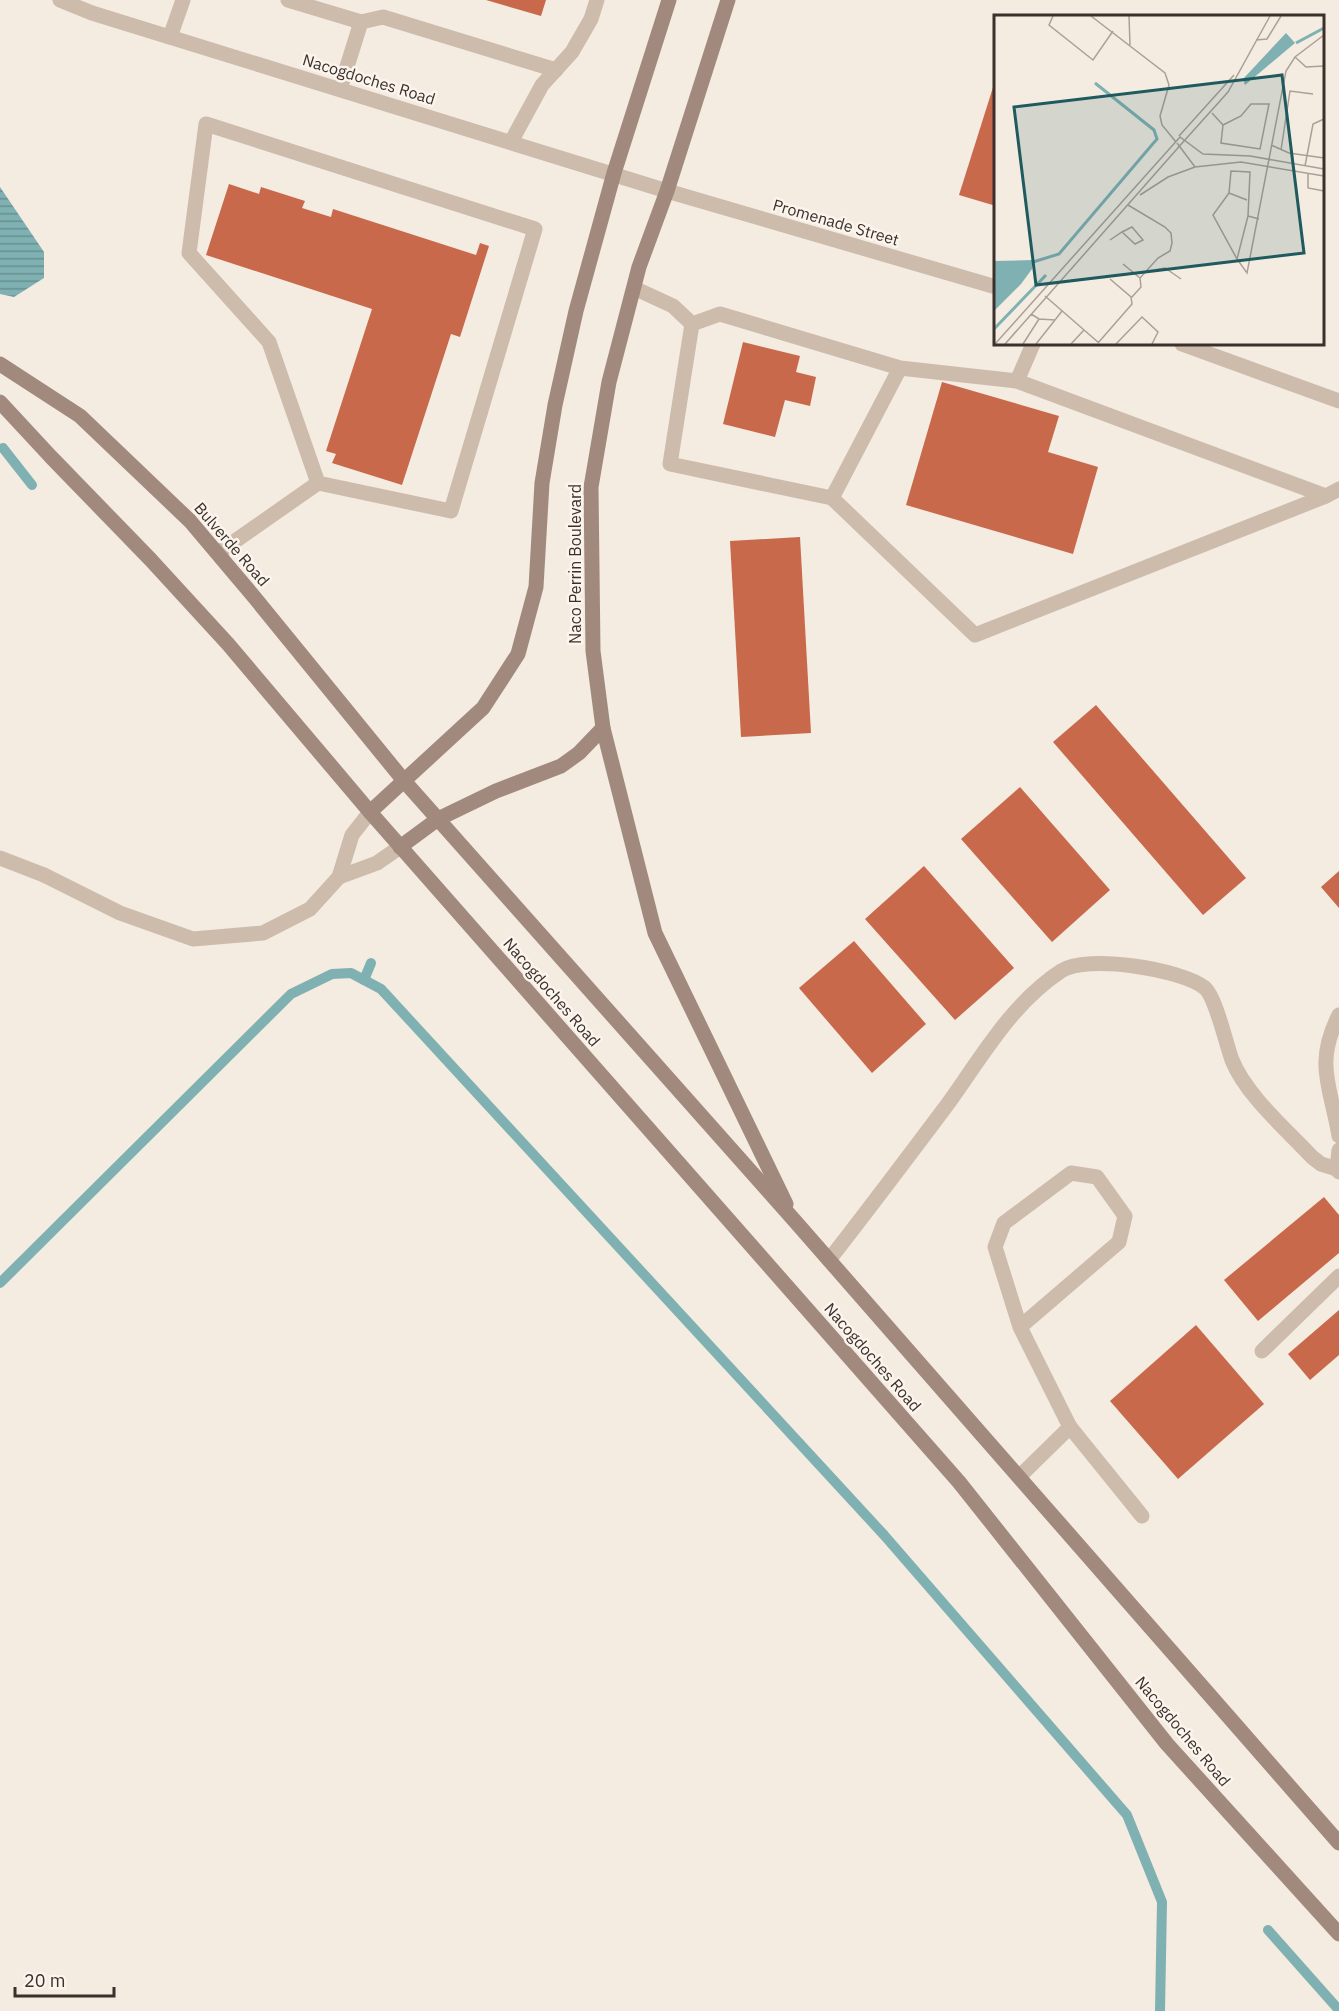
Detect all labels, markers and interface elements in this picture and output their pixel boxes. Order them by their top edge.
inset map [994,15,1324,345]
street label: Nacogdoches Road [300,49,438,109]
street label: Promenade Street [771,194,901,250]
street label: Naco Perrin Boulevard [565,484,585,644]
street label: Bulverde Road [190,498,274,590]
street label: Nacogdoches Road [499,934,605,1050]
street label: Nacogdoches Road [820,1299,926,1415]
street label: Nacogdoches Road [1131,1672,1235,1790]
scale bar [15,1960,114,1998]
text: 20 m [24,1969,66,1992]

